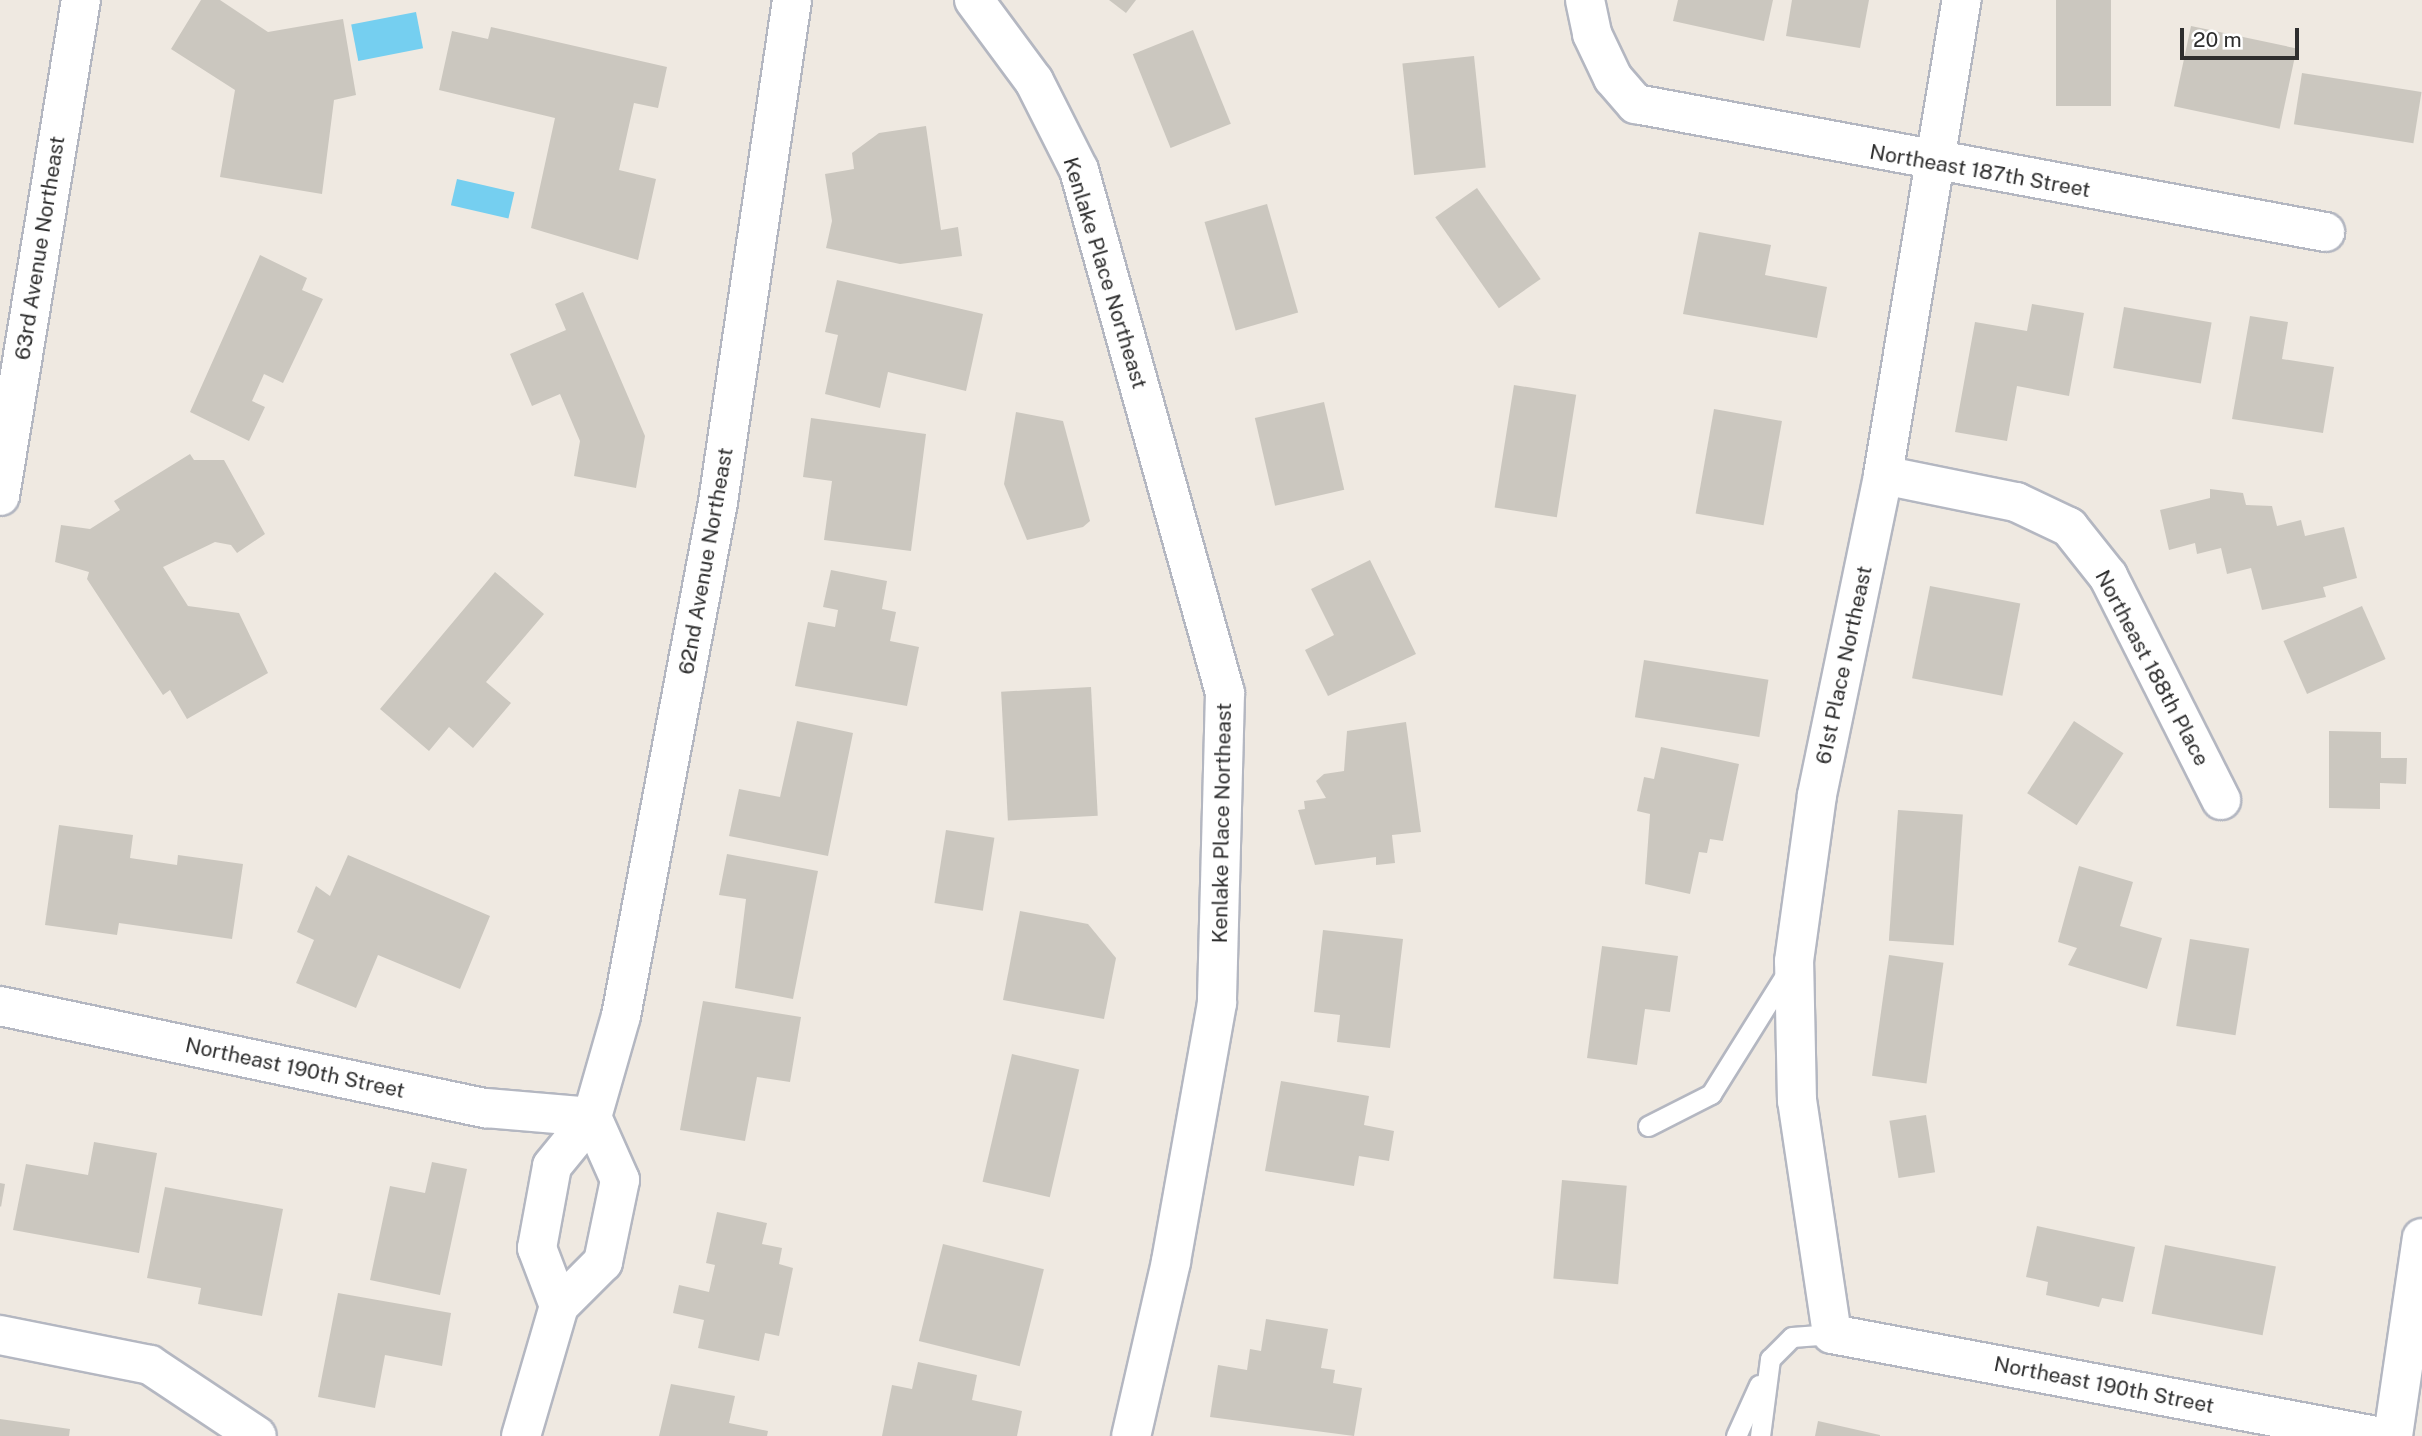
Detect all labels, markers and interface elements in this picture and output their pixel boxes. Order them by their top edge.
scale bar [2184,14,2303,58]
text: 20 m [2193,27,2242,52]
street label: 63rd Avenue Northeast [10,134,70,362]
street label: Northeast 187th Street [1868,139,2092,203]
street label: Kenlake Place Northeast [1058,154,1152,392]
street label: 62nd Avenue Northeast [674,445,738,677]
street label: 61st Place Northeast [1811,563,1877,767]
street label: Northeast 188th Place [2090,566,2214,770]
street label: Kenlake Place Northeast [1207,702,1237,944]
street label: Northeast 190th Street [183,1032,407,1104]
street label: Northeast 190th Street [1992,1351,2216,1419]

